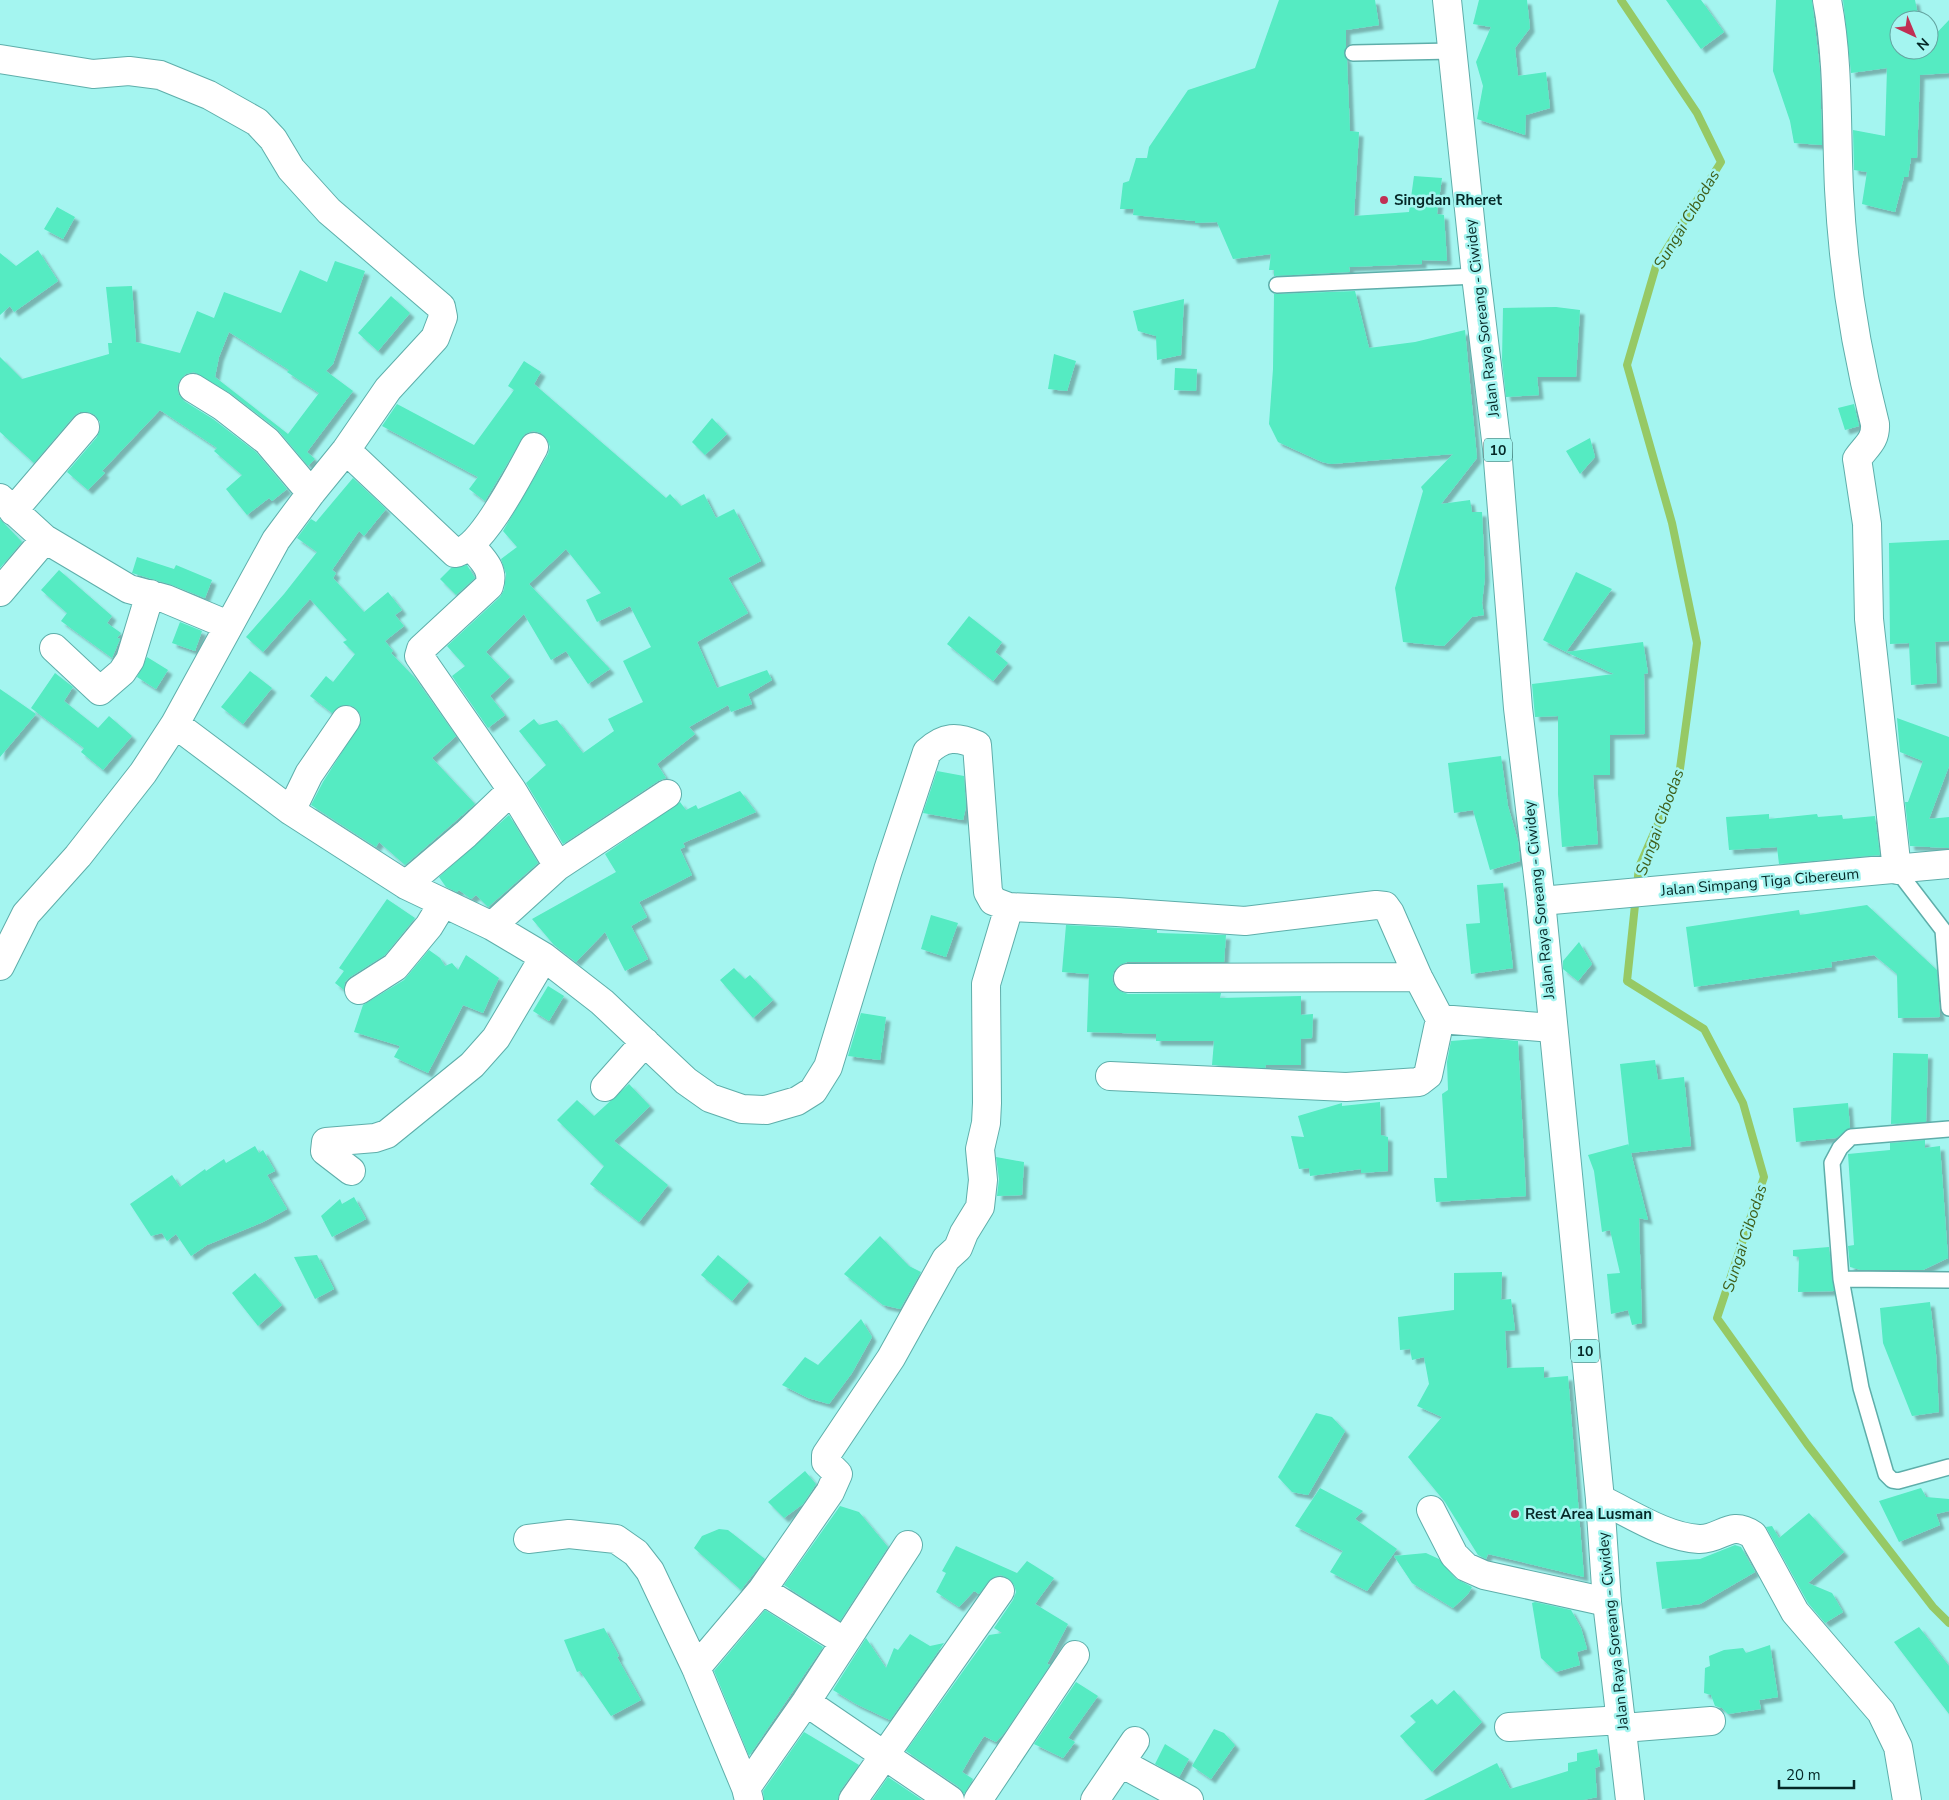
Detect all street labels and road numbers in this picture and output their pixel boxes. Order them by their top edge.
street label: Jalan Raya Soreang - Ciwidey [1460,218,1504,419]
road number: 10 [1484,438,1512,462]
street label: Jalan Raya Soreang - Ciwidey [1519,800,1559,1001]
street label: Jalan Simpang Tiga Cibereum [1659,863,1860,901]
road number: 10 [1571,1340,1599,1362]
street label: Jalan Raya Soreang - Ciwidey [1593,1531,1633,1732]

